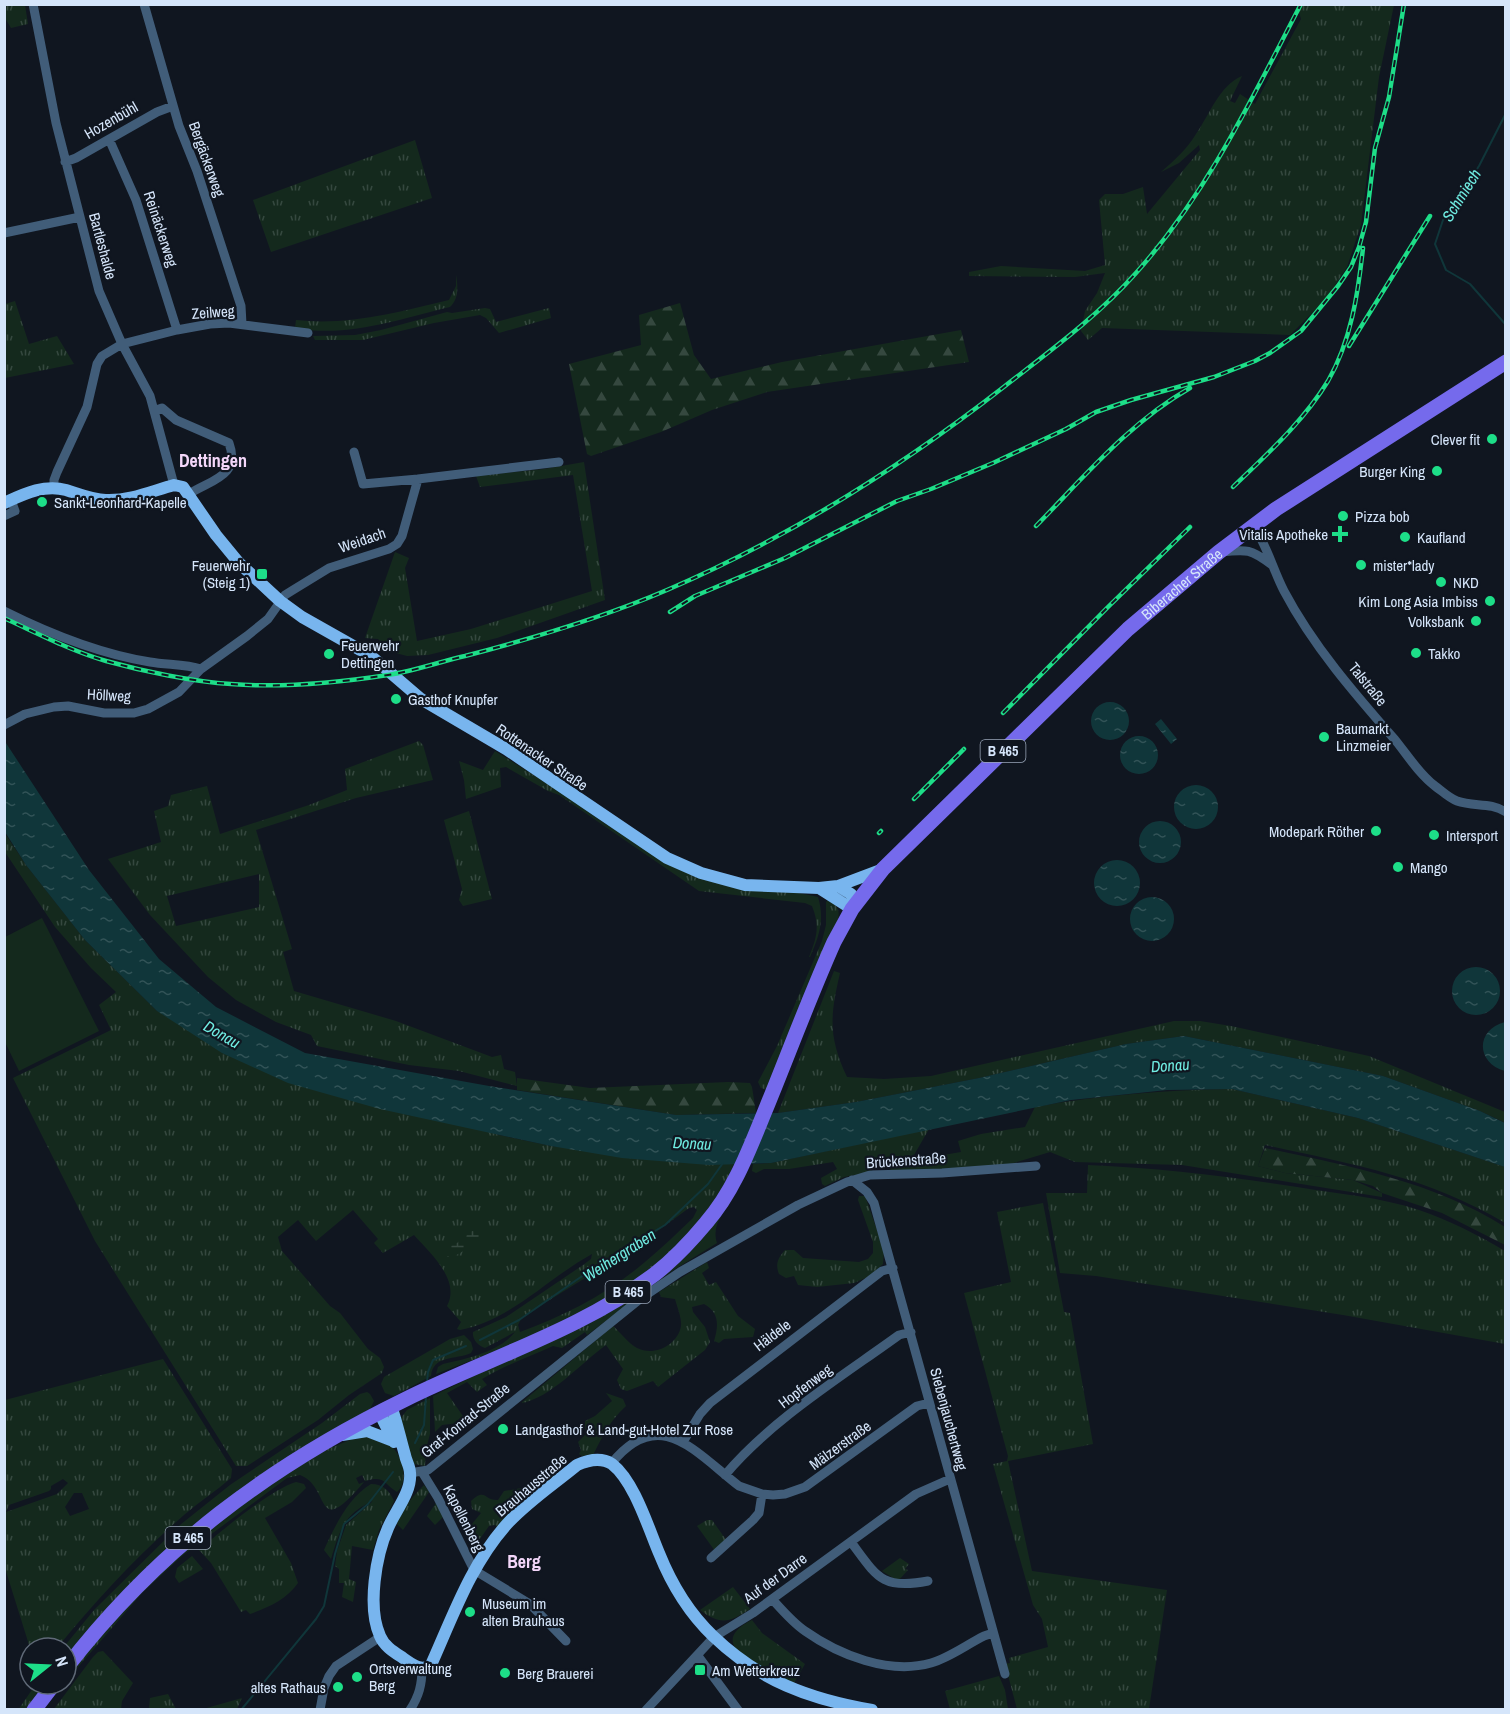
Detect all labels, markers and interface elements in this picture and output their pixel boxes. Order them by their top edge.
street label: Hozenbühl [80,96,142,144]
street label: Bergäckerweg [184,118,230,200]
water label: Schmiech [1436,164,1486,226]
street label: Reinäckerweg [139,188,183,270]
street label: Bartleshalde [84,210,122,282]
street label: Zeilweg [191,300,235,324]
place label: Clever fit [1431,429,1481,450]
marker: Clever fit [1485,432,1499,446]
district label: Dettingen [179,448,247,473]
place label: Burger King [1359,461,1425,482]
marker: Burger King [1430,464,1444,478]
place label: Sankt-Leonhard-Kapelle [54,492,187,513]
marker: Sankt-Leonhard-Kapelle [35,495,49,509]
place label: Pizza bob [1355,506,1410,527]
marker: Pizza bob [1336,509,1350,523]
street label: Weidach [336,522,388,558]
place label: Vitalis Apotheke [1239,524,1328,545]
marker: Vitalis Apotheke [1333,527,1347,541]
place label: Kaufland [1417,527,1466,548]
marker: Kaufland [1398,530,1412,544]
street label: Biberacher Straße [1136,543,1227,624]
place label: Feuerwehr (Steig 1) [192,555,250,593]
place label: mister*lady [1373,555,1435,576]
marker: mister*lady [1354,558,1368,572]
marker: Feuerwehr (Steig 1) [255,567,269,581]
place label: NKD [1453,572,1479,593]
marker: NKD [1434,575,1448,589]
place label: Kim Long Asia Imbiss [1358,591,1478,612]
marker: Kim Long Asia Imbiss [1483,594,1497,608]
place label: Volksbank [1408,611,1465,632]
marker: Volksbank [1469,614,1483,628]
place label: Feuerwehr Dettingen [341,635,399,673]
place label: Takko [1428,643,1461,664]
marker: Takko [1409,646,1423,660]
marker: Feuerwehr Dettingen [322,647,336,661]
street label: Talstraße [1344,658,1392,710]
street label: Höllweg [87,683,132,707]
place label: Gasthof Knupfer [408,689,498,710]
marker: Gasthof Knupfer [389,692,403,706]
street label: Rottenacker Straße [492,718,592,796]
place label: Baumarkt Linzmeier [1336,718,1391,756]
marker: Baumarkt Linzmeier [1317,730,1331,744]
road number: B 465 [980,740,1026,762]
place label: Modepark Röther [1269,821,1364,842]
marker: Modepark Röther [1369,824,1383,838]
place label: Intersport [1446,825,1499,846]
marker: Intersport [1427,828,1441,842]
place label: Mango [1410,857,1448,878]
marker: Mango [1391,860,1405,874]
water label: Donau [200,1015,244,1053]
water label: Donau [1150,1053,1190,1077]
water label: Donau [672,1131,712,1155]
street label: Brückenstraße [865,1147,947,1173]
water label: Weihergraben [578,1223,660,1287]
road number: B 465 [606,1281,650,1303]
street label: Häldele [749,1314,795,1356]
street label: Hopfenweg [774,1359,836,1413]
street label: Siebenjauchertweg [925,1365,973,1473]
street label: Graf-Konrad-Straße [416,1378,514,1462]
street label: Mälzerstraße [805,1415,875,1475]
place label: Landgasthof & Land-gut-Hotel Zur Rose [515,1419,733,1440]
marker: Landgasthof & Land-gut-Hotel Zur Rose [496,1422,510,1436]
street label: Brauhausstraße [491,1449,571,1521]
street label: Kapellenberg [438,1481,490,1555]
road number: B 465 [166,1527,210,1549]
street label: Auf der Darre [738,1548,811,1609]
district label: Berg [507,1549,541,1574]
place label: Museum im alten Brauhaus [482,1593,565,1631]
marker: Museum im alten Brauhaus [463,1605,477,1619]
north arrow [18,1636,78,1696]
text: N [50,1653,74,1669]
place label: Ortsverwaltung Berg [369,1658,452,1696]
place label: Am Wetterkreuz [711,1660,800,1681]
place label: Berg Brauerei [517,1663,594,1684]
marker: Am Wetterkreuz [693,1663,707,1677]
marker: Berg Brauerei [498,1666,512,1680]
marker: Ortsverwaltung Berg [350,1670,364,1684]
place label: altes Rathaus [251,1677,326,1698]
marker: altes Rathaus [331,1680,345,1694]

